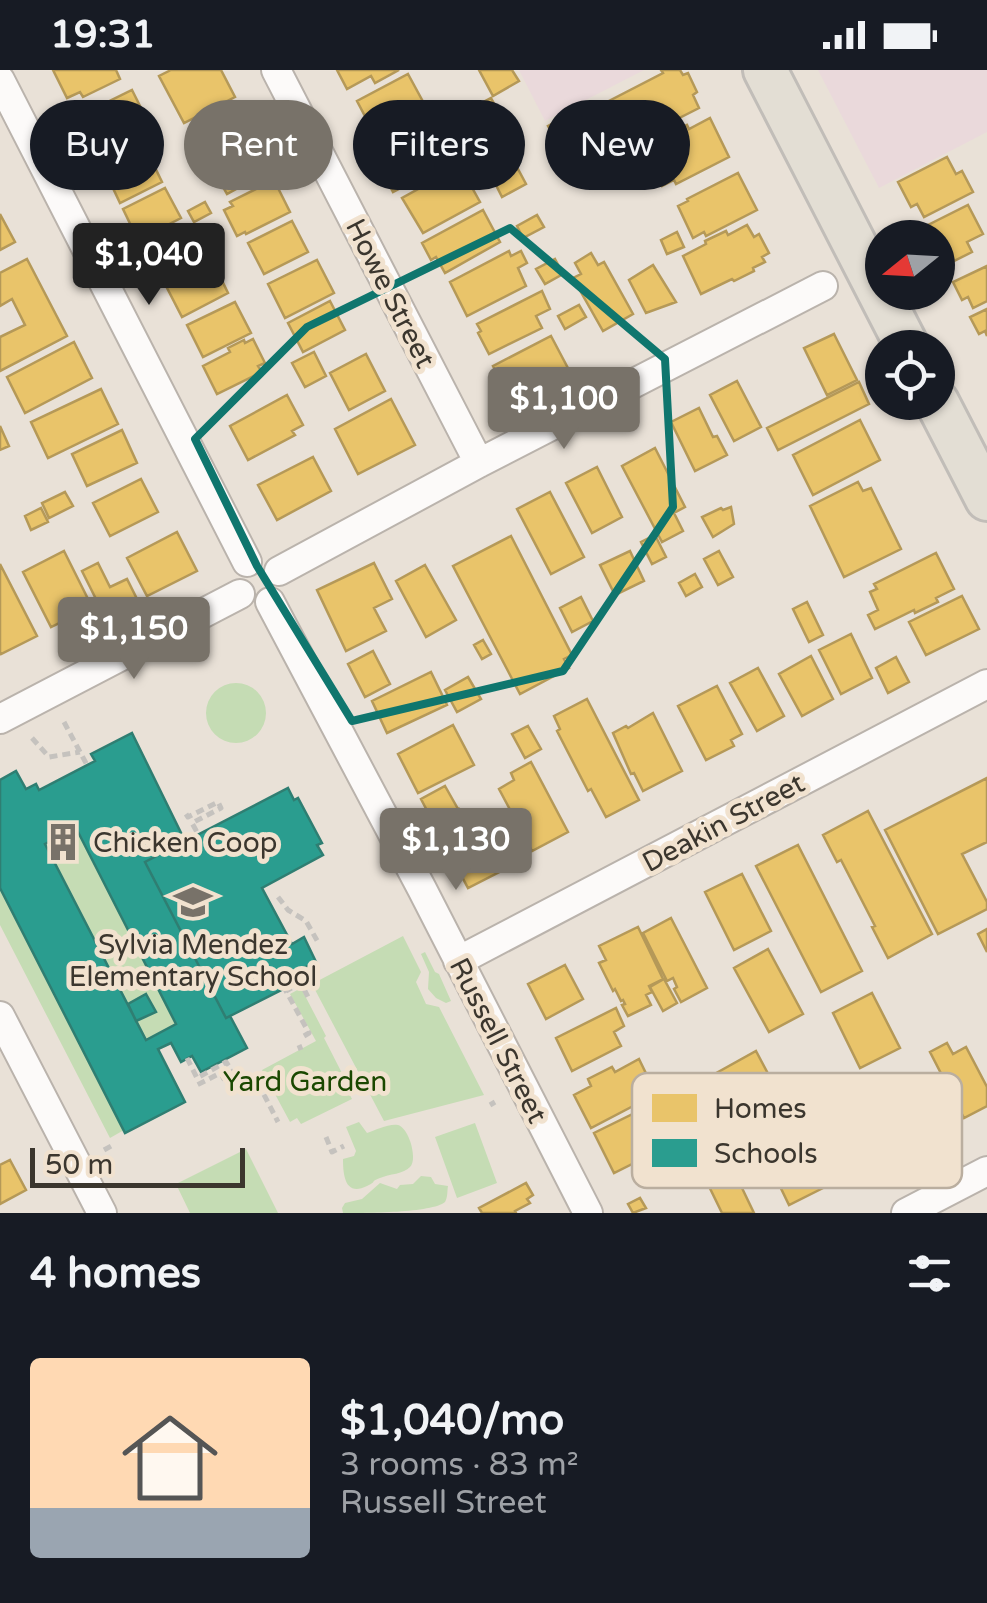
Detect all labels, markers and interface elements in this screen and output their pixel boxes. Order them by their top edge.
text: 19:31 [50,12,155,58]
chip: Buy [30,100,164,190]
chip: Rent [184,100,333,190]
chip: Filters [353,100,525,190]
chip: New [545,100,690,190]
street label: Howe Street [338,213,442,374]
north arrow [865,220,955,310]
map controls [865,220,955,420]
pin: $1,040 [68,223,230,308]
text: $1,040 [95,236,203,274]
button: locate [865,330,955,420]
pin: $1,100 [483,367,645,452]
text: $1,100 [510,380,618,418]
pin: $1,150 [53,597,215,682]
text: $1,150 [80,610,188,648]
street label: Deakin Street [637,766,811,880]
pin: $1,130 [375,808,537,893]
building icon: Chicken Coop [42,821,84,863]
text: $1,130 [402,821,510,859]
place label: Chicken Coop [93,826,277,860]
school or university icon: Sylvia Mendez Elementary School [172,881,214,923]
place label: Sylvia Mendez Elementary School [69,928,317,994]
street label: Russell Street [442,952,554,1129]
park label: Yard Garden [223,1065,387,1099]
legend [632,1073,962,1188]
text: Homes [714,1092,807,1126]
text: Schools [714,1137,818,1171]
scale bar [30,1143,245,1188]
text: 50 m [45,1148,113,1182]
icon: filters [902,1246,957,1301]
text: 4 homes [30,1248,201,1299]
text: $1,040/mo [340,1395,564,1446]
icon: home [110,1398,230,1518]
text: 3 rooms · 83 m² [340,1446,579,1484]
text: Russell Street [340,1484,547,1522]

